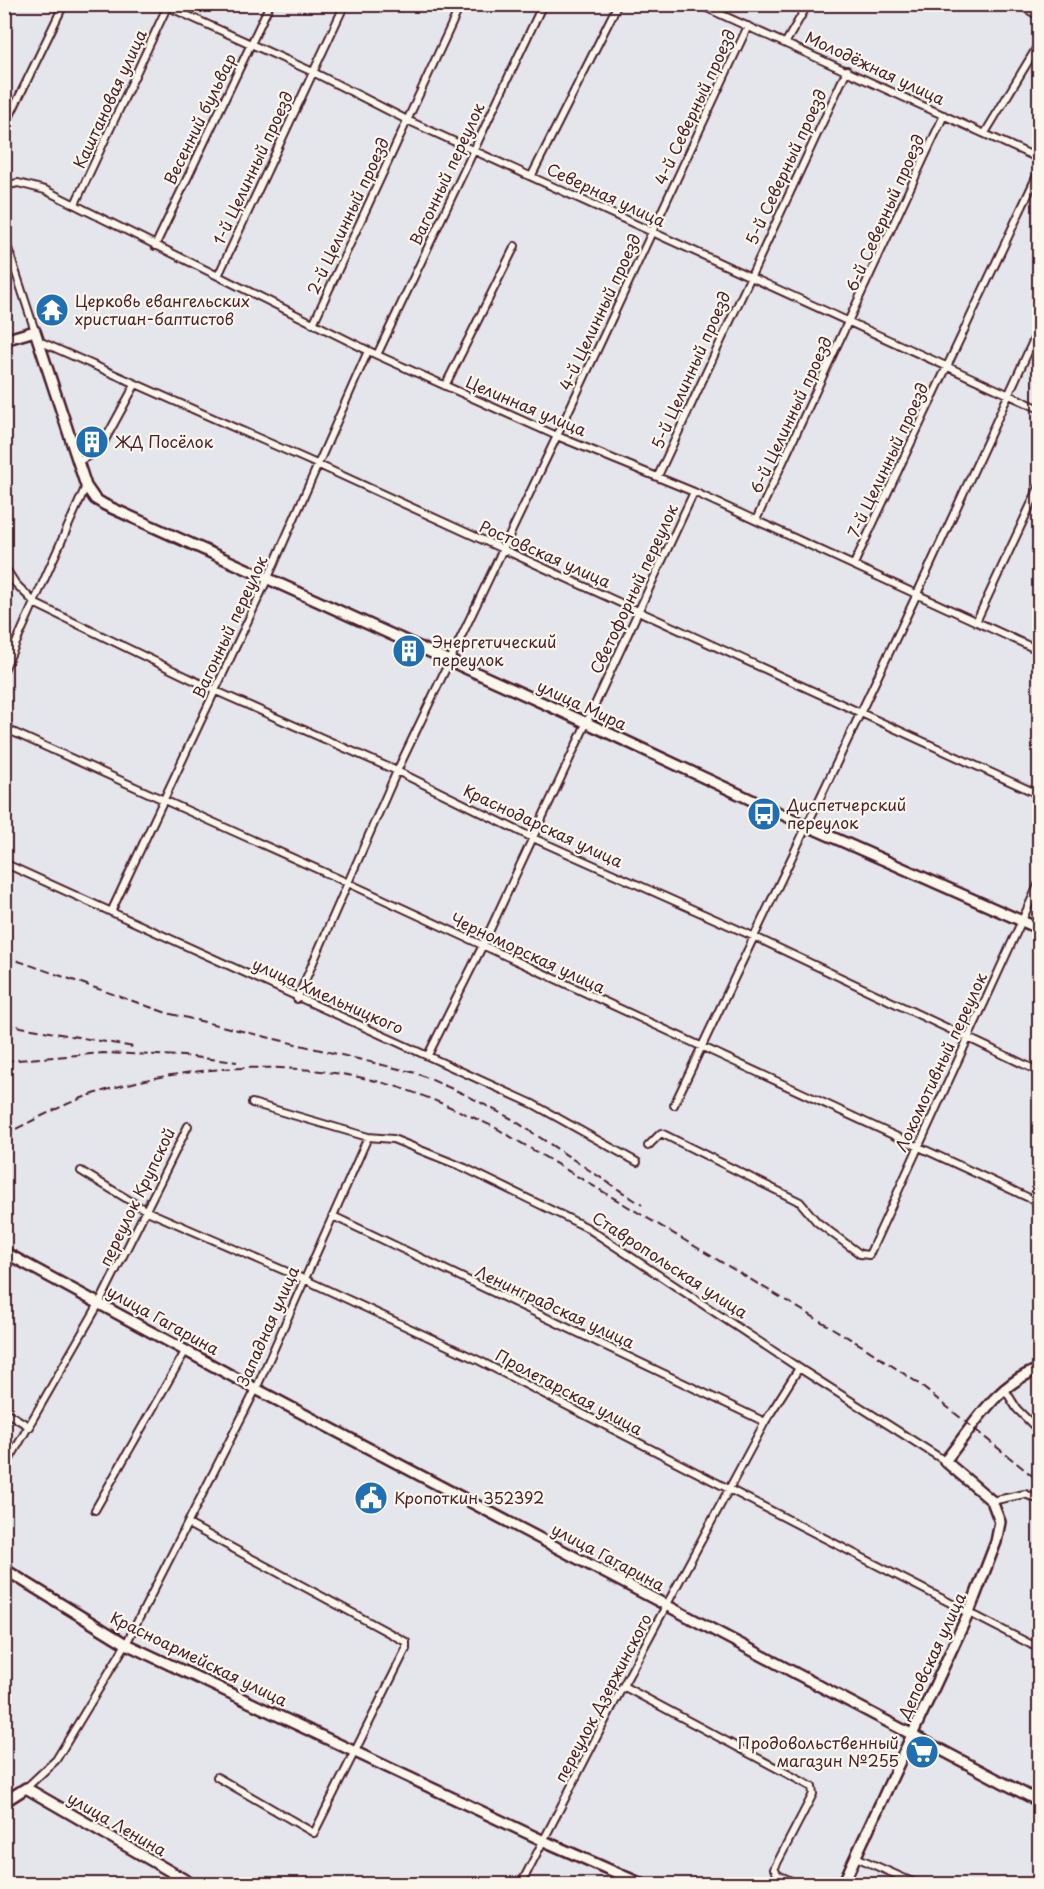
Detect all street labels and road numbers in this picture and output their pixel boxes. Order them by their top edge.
street label: Молодёжная улица [802,24,949,110]
street label: Каштановая улица [66,25,152,172]
street label: 4-й Северный проезд [647,25,741,188]
street label: Весенний бульвар [157,49,241,188]
street label: 5-й Северный проезд [738,85,832,248]
street label: 1-й Целинный проезд [206,87,298,248]
street label: Вагонный переулок [403,98,490,249]
street label: 6-й Северный проезд [839,130,930,295]
street label: 2-й Целинный проезд [300,133,394,298]
street label: Северная улица [543,156,670,232]
street label: 4-й Целинный проезд [552,229,646,394]
street label: 5-й Целинный проезд [645,287,736,452]
street label: 6-й Целинный проезд [743,332,837,497]
street label: Целинная улица [462,369,590,441]
street label: 7-й Целинный проезд [841,378,934,541]
street label: Светофорный переулок [583,499,683,677]
street label: Ростовская улица [476,513,615,593]
street label: Вагонный переулок [186,551,273,702]
street label: улица Мира [534,673,631,735]
street label: Краснодарская улица [460,778,627,873]
street label: Черноморская улица [447,906,610,998]
street label: улица Хмельницкого [249,951,408,1039]
street label: Локомотивный переулок [888,968,992,1155]
street label: переулок Крупской [92,1123,180,1270]
street label: Ставропольская улица [588,1205,753,1324]
street label: Ленинградская улица [472,1259,639,1354]
street label: Западная улица [230,1262,304,1389]
street label: улица Гагарина [103,1278,224,1360]
street label: Пролетарская улица [492,1342,647,1440]
street label: улица Гагарина [548,1516,669,1596]
street label: Деповская улица [891,1588,971,1724]
street label: Красноармейская улица [107,1605,292,1711]
street label: переулок Дзержинского [547,1609,657,1786]
street label: улица Ленина [63,1785,172,1861]

